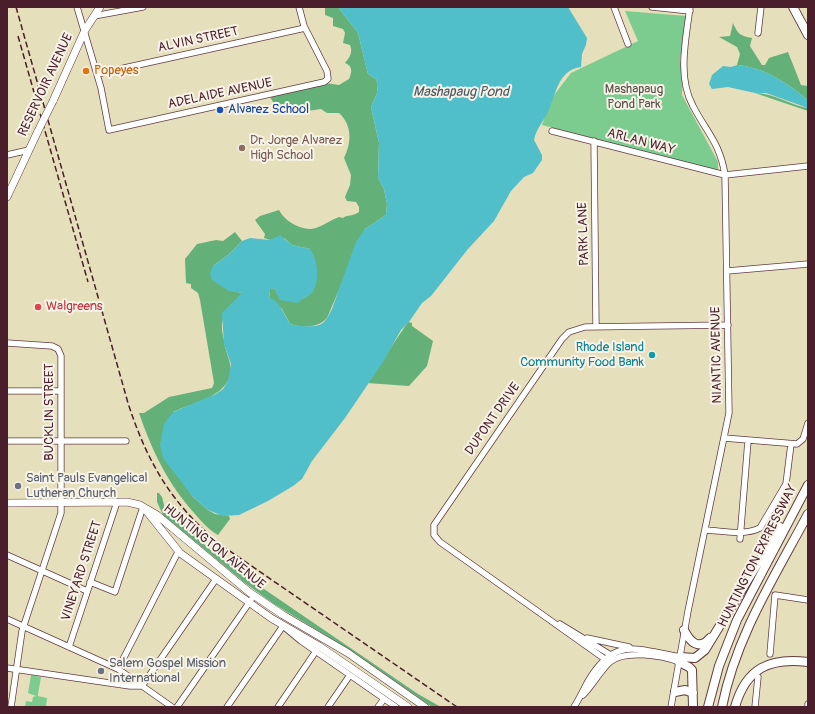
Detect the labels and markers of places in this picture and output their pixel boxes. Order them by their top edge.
place label: Popeyes [94,63,138,79]
marker: Popeyes [81,66,91,76]
place label: Alvarez School [228,102,309,118]
marker: Alvarez School [215,105,225,115]
place label: Dr. Jorge Alvarez High School [250,133,342,164]
marker: Dr. Jorge Alvarez High School [237,143,247,153]
place label: Walgreens [46,299,103,315]
marker: Walgreens [33,302,43,312]
place label: Rhode Island Community Food Bank [520,340,644,371]
marker: Rhode Island Community Food Bank [647,350,657,360]
place label: Saint Pauls Evangelical Lutheran Church [26,471,148,502]
marker: Saint Pauls Evangelical Lutheran Church [13,481,23,491]
place label: Salem Gospel Mission International [109,656,226,687]
marker: Salem Gospel Mission International [96,666,106,676]

